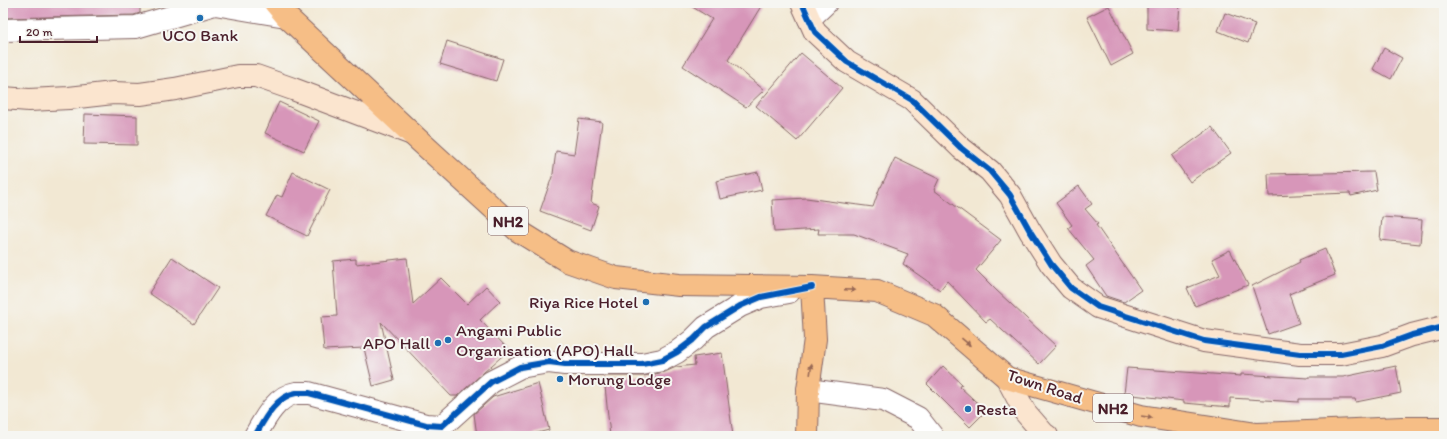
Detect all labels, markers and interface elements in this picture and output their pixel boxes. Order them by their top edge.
marker: UCO Bank [195,13,205,23]
scale bar [20,18,97,44]
text: 20 m [26,25,53,39]
place label: UCO Bank [162,25,238,45]
road number: NH2 [488,207,528,235]
one-way arrow [844,286,856,293]
place label: Riya Rice Hotel [529,292,638,312]
marker: Riya Rice Hotel [641,297,651,307]
place label: Angami Public Organisation (APO) Hall [456,320,634,360]
place label: APO Hall [363,333,430,353]
marker: Angami Public Organisation (APO) Hall [443,335,453,345]
marker: APO Hall [433,338,443,348]
one-way arrow [960,338,971,347]
one-way arrow [808,363,814,375]
street label: Town Road [1005,364,1086,408]
place label: Morung Lodge [568,369,671,389]
marker: Morung Lodge [555,374,565,384]
road number: NH2 [1093,394,1133,422]
place label: Resta [976,399,1017,419]
marker: Resta [963,404,973,414]
one-way arrow [1141,414,1153,420]

